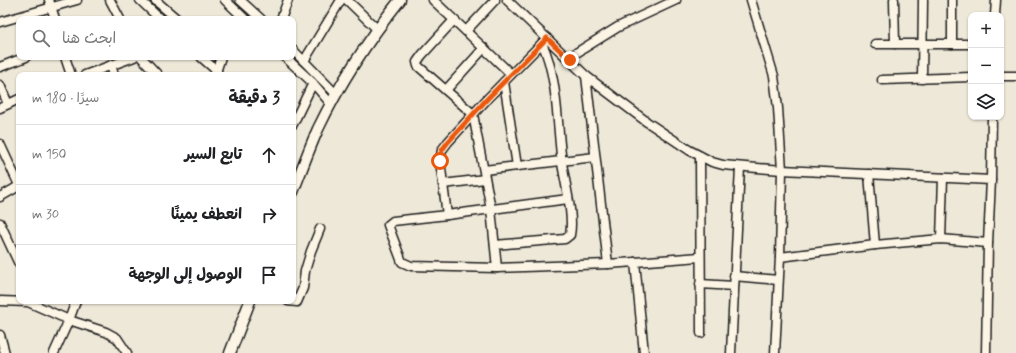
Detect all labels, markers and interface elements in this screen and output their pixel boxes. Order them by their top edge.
map controls [968,12,1004,120]
button: + [968,12,1004,48]
search box [16,16,296,60]
icon: search [30,27,52,49]
text: ابحث هنا [62,29,116,49]
button: − [968,48,1004,84]
route end [561,51,579,69]
button: layers [968,84,1004,120]
text: 3 دقيقة [229,87,280,109]
text: سيرًا · 180 m [32,90,99,107]
icon: ahead [258,144,280,166]
text: تابع السير [184,145,242,165]
text: 150 m [32,146,66,163]
route start [431,152,449,170]
icon: right [258,204,280,226]
text: انعطف يمينًا [171,205,242,225]
text: 30 m [32,206,59,223]
icon: arrive [258,264,280,286]
text: الوصول إلى الوجهة [128,265,242,285]

